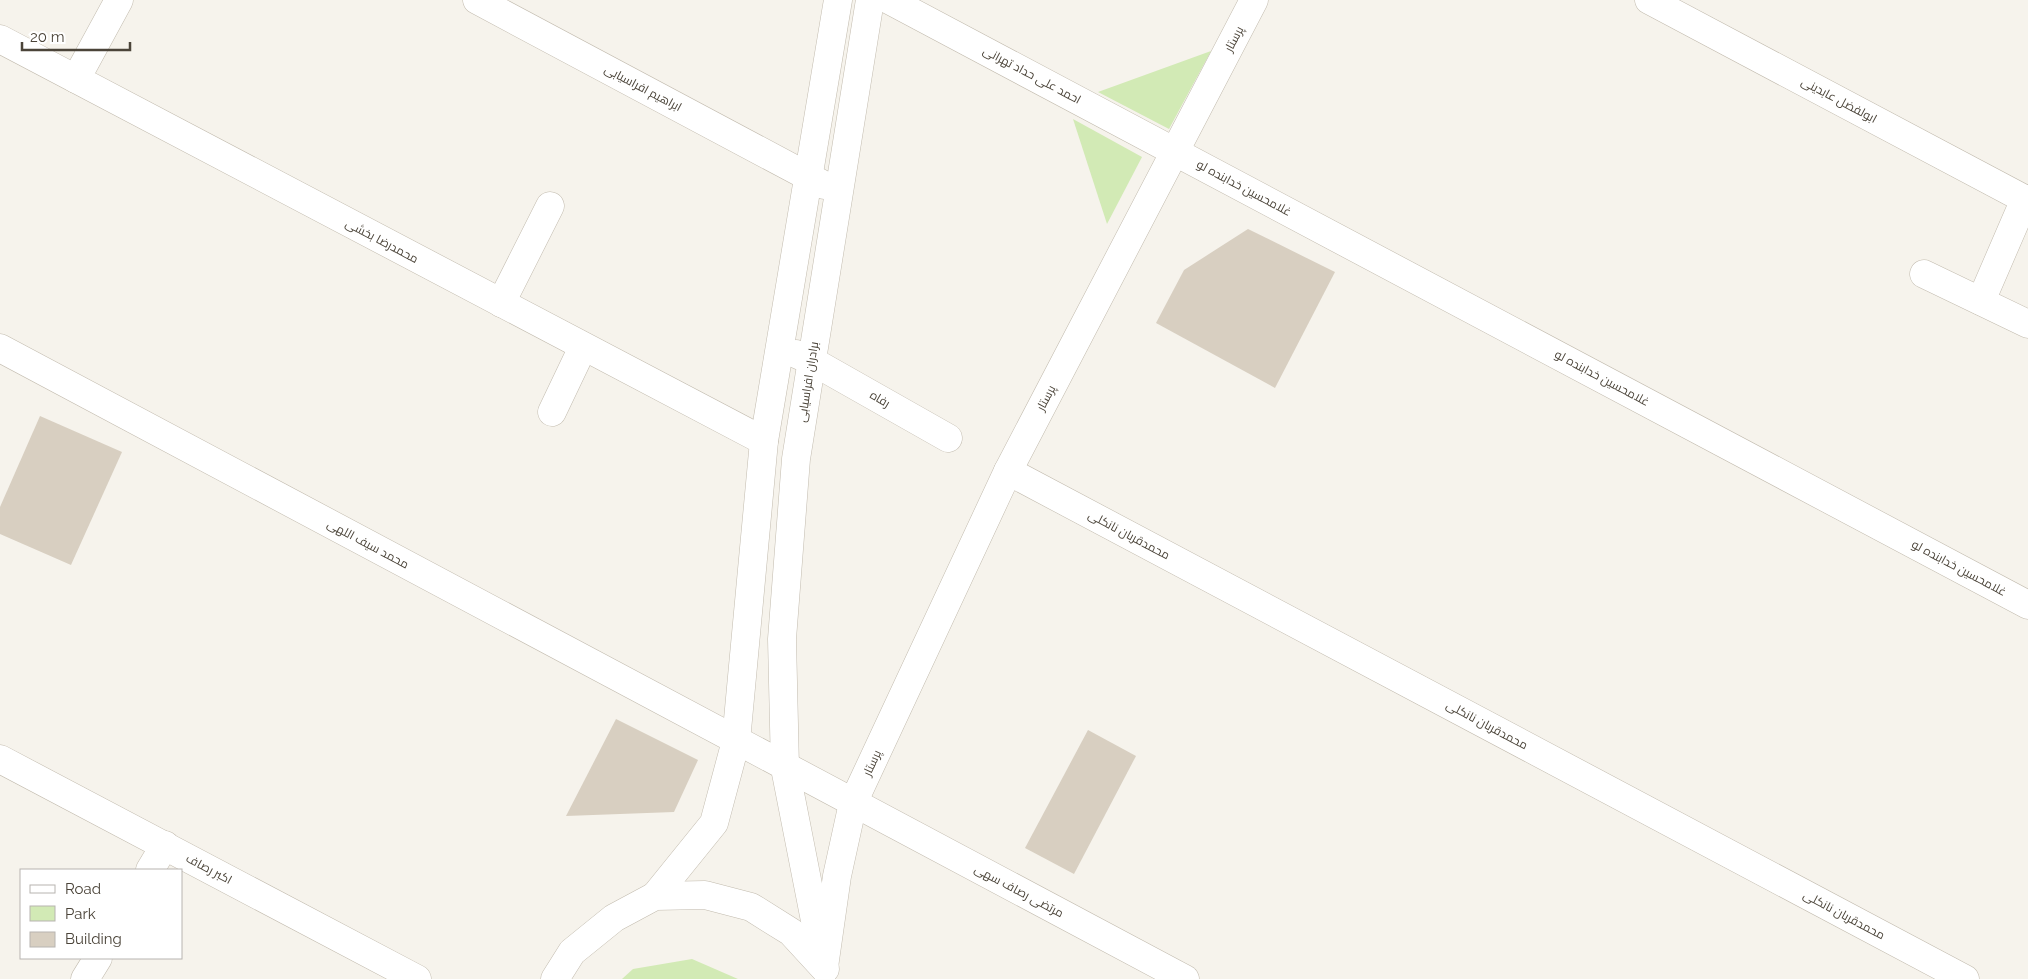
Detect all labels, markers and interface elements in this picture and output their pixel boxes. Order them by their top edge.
scale bar [22,20,130,52]
street label: پرستار [1221,23,1249,56]
text: 20 m [30,28,65,46]
street label: احمد علی حداد تهرانی [981,43,1083,107]
street label: ابراهیم افراسیابی [602,62,684,115]
street label: ابولفضل عابدینی [1799,74,1879,126]
street label: غلامحسین خدابنده لو [1194,157,1294,219]
street label: محمدرضا بخشی [343,216,421,266]
street label: برادران افراسیابی [795,341,821,423]
street label: غلامحسین خدابنده لو [1552,347,1652,409]
street label: پرستار [1033,382,1061,415]
street label: رفاه [867,388,893,410]
street label: محمدقربان نانکلی [1086,508,1172,562]
street label: محمد سیف اللهی [325,517,411,571]
street label: غلامحسین خدابنده لو [1909,537,2009,599]
street label: محمدقربان نانکلی [1444,698,1530,752]
street label: پرستار [860,747,886,780]
street label: اکبر رصاف [184,851,234,887]
street label: مرتضی رصاف سهی [972,862,1066,920]
legend [20,869,182,959]
text: Road [65,880,101,898]
street label: محمدقربان نانکلی [1801,888,1887,942]
text: Park [65,905,96,923]
text: Building [65,930,122,948]

